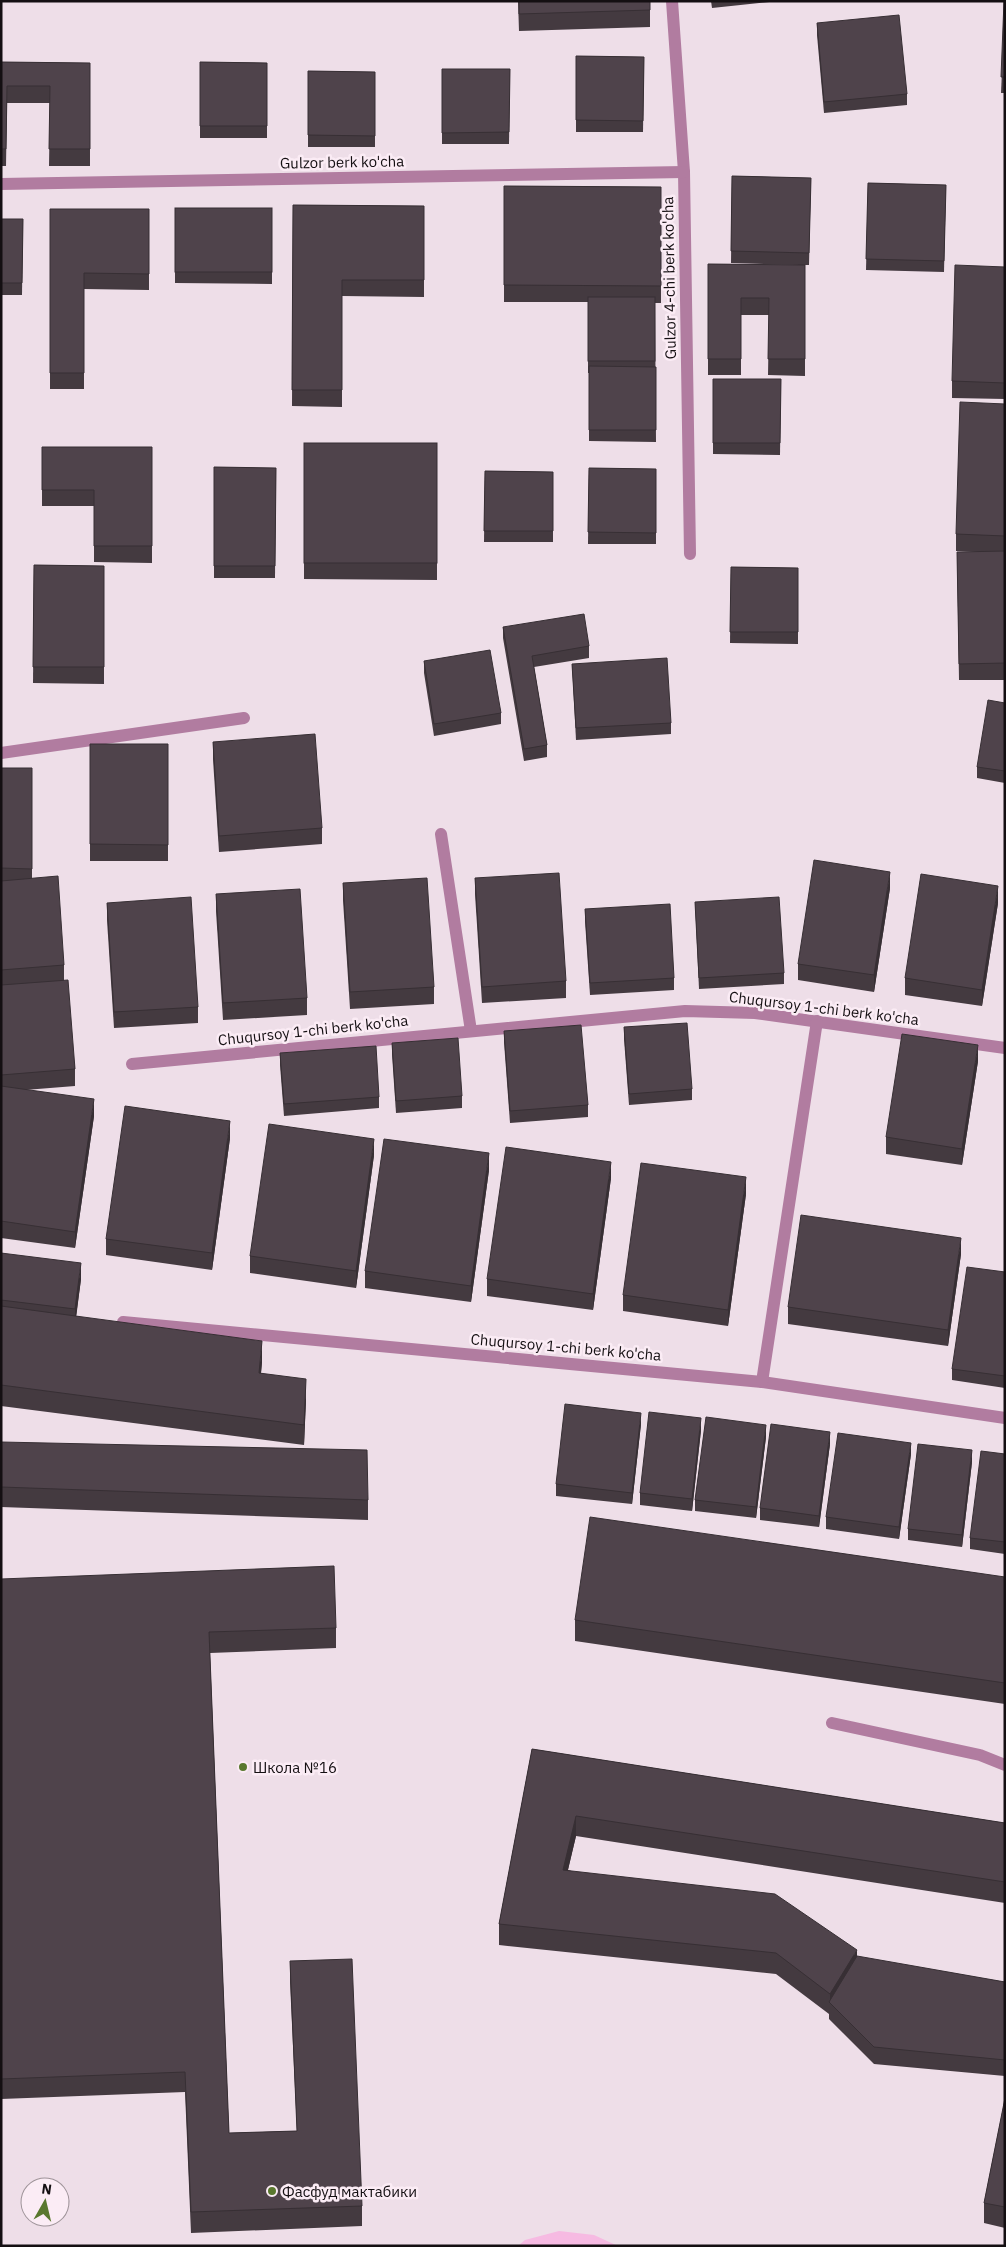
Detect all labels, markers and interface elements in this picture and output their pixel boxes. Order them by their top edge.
street label: Gulzor berk ko'cha [280,151,404,173]
street label: Gulzor 4-chi berk ko'cha [658,196,680,360]
street label: Chuqursoy 1-chi berk ko'cha [728,987,920,1029]
street label: Chuqursoy 1-chi berk ko'cha [217,1011,409,1049]
street label: Chuqursoy 1-chi berk ko'cha [470,1329,662,1365]
place label: Школа №16 [253,1758,337,1777]
marker: Школа №16 [237,1761,249,1773]
north arrow [20,2177,70,2227]
text: N [41,2180,53,2199]
place label: Фасфуд мактабики [282,2182,417,2201]
marker: Фасфуд мактабики [266,2185,278,2197]

